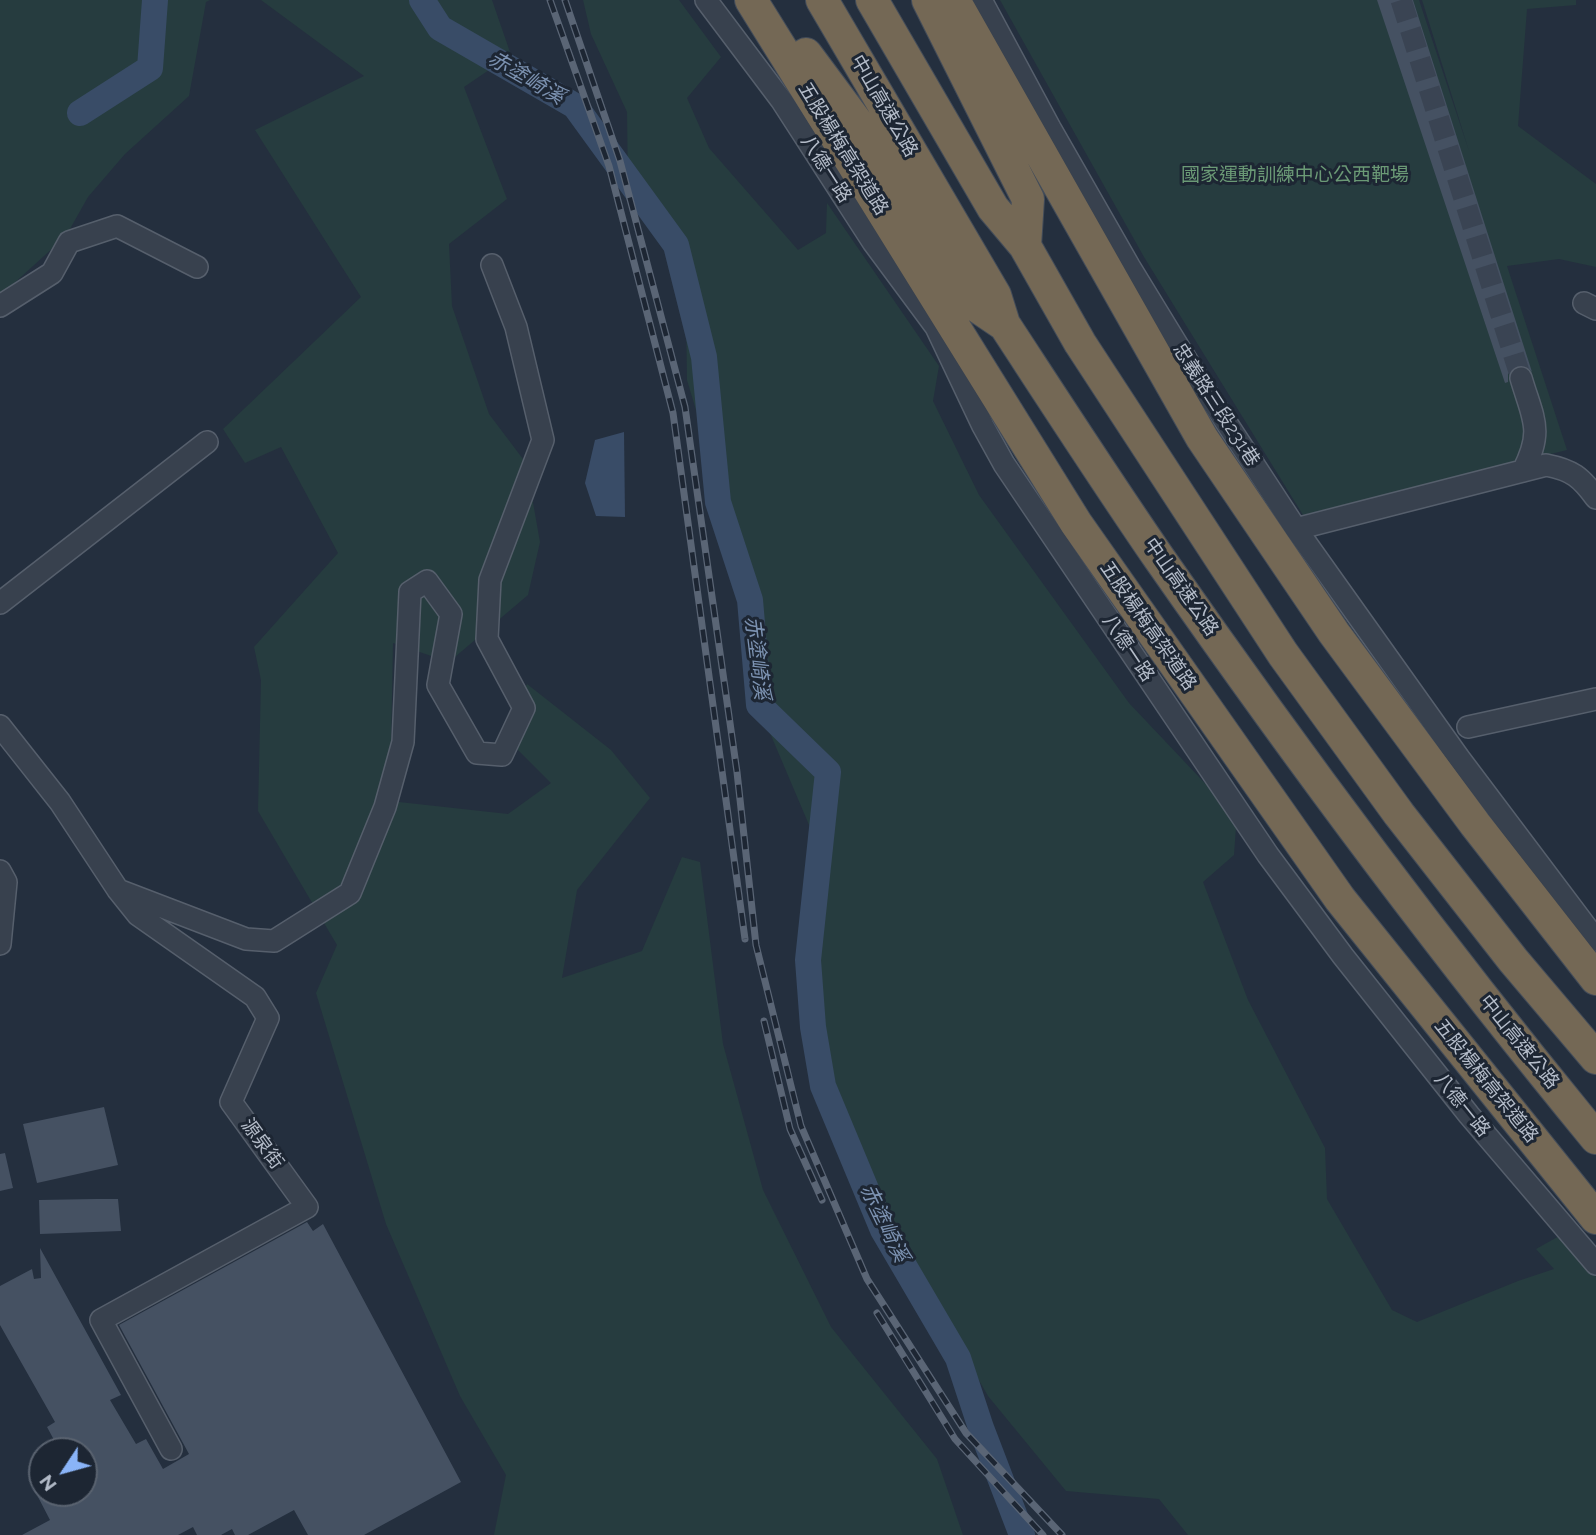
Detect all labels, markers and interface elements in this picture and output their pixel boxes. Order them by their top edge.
water label: 赤塗崎溪 [483,46,569,110]
street label: 中山高速公路 [846,51,922,161]
street label: 五股楊梅高架道路 [793,79,893,219]
street label: 八德一路 [796,131,856,207]
park label: 國家運動訓練中心公西靶場 [1181,164,1409,186]
street label: 忠義路三段231巷 [1168,339,1264,471]
street label: 中山高速公路 [1139,534,1223,640]
street label: 五股楊梅高架道路 [1095,557,1201,695]
street label: 八德一路 [1097,610,1159,686]
water label: 赤塗崎溪 [739,615,775,701]
street label: 中山高速公路 [1474,991,1564,1093]
street label: 五股楊梅高架道路 [1429,1015,1543,1147]
street label: 八德一路 [1429,1068,1495,1142]
street label: 源泉街 [236,1114,288,1174]
water label: 赤塗崎溪 [854,1180,914,1266]
north arrow [28,1437,98,1507]
text: N [34,1471,61,1495]

